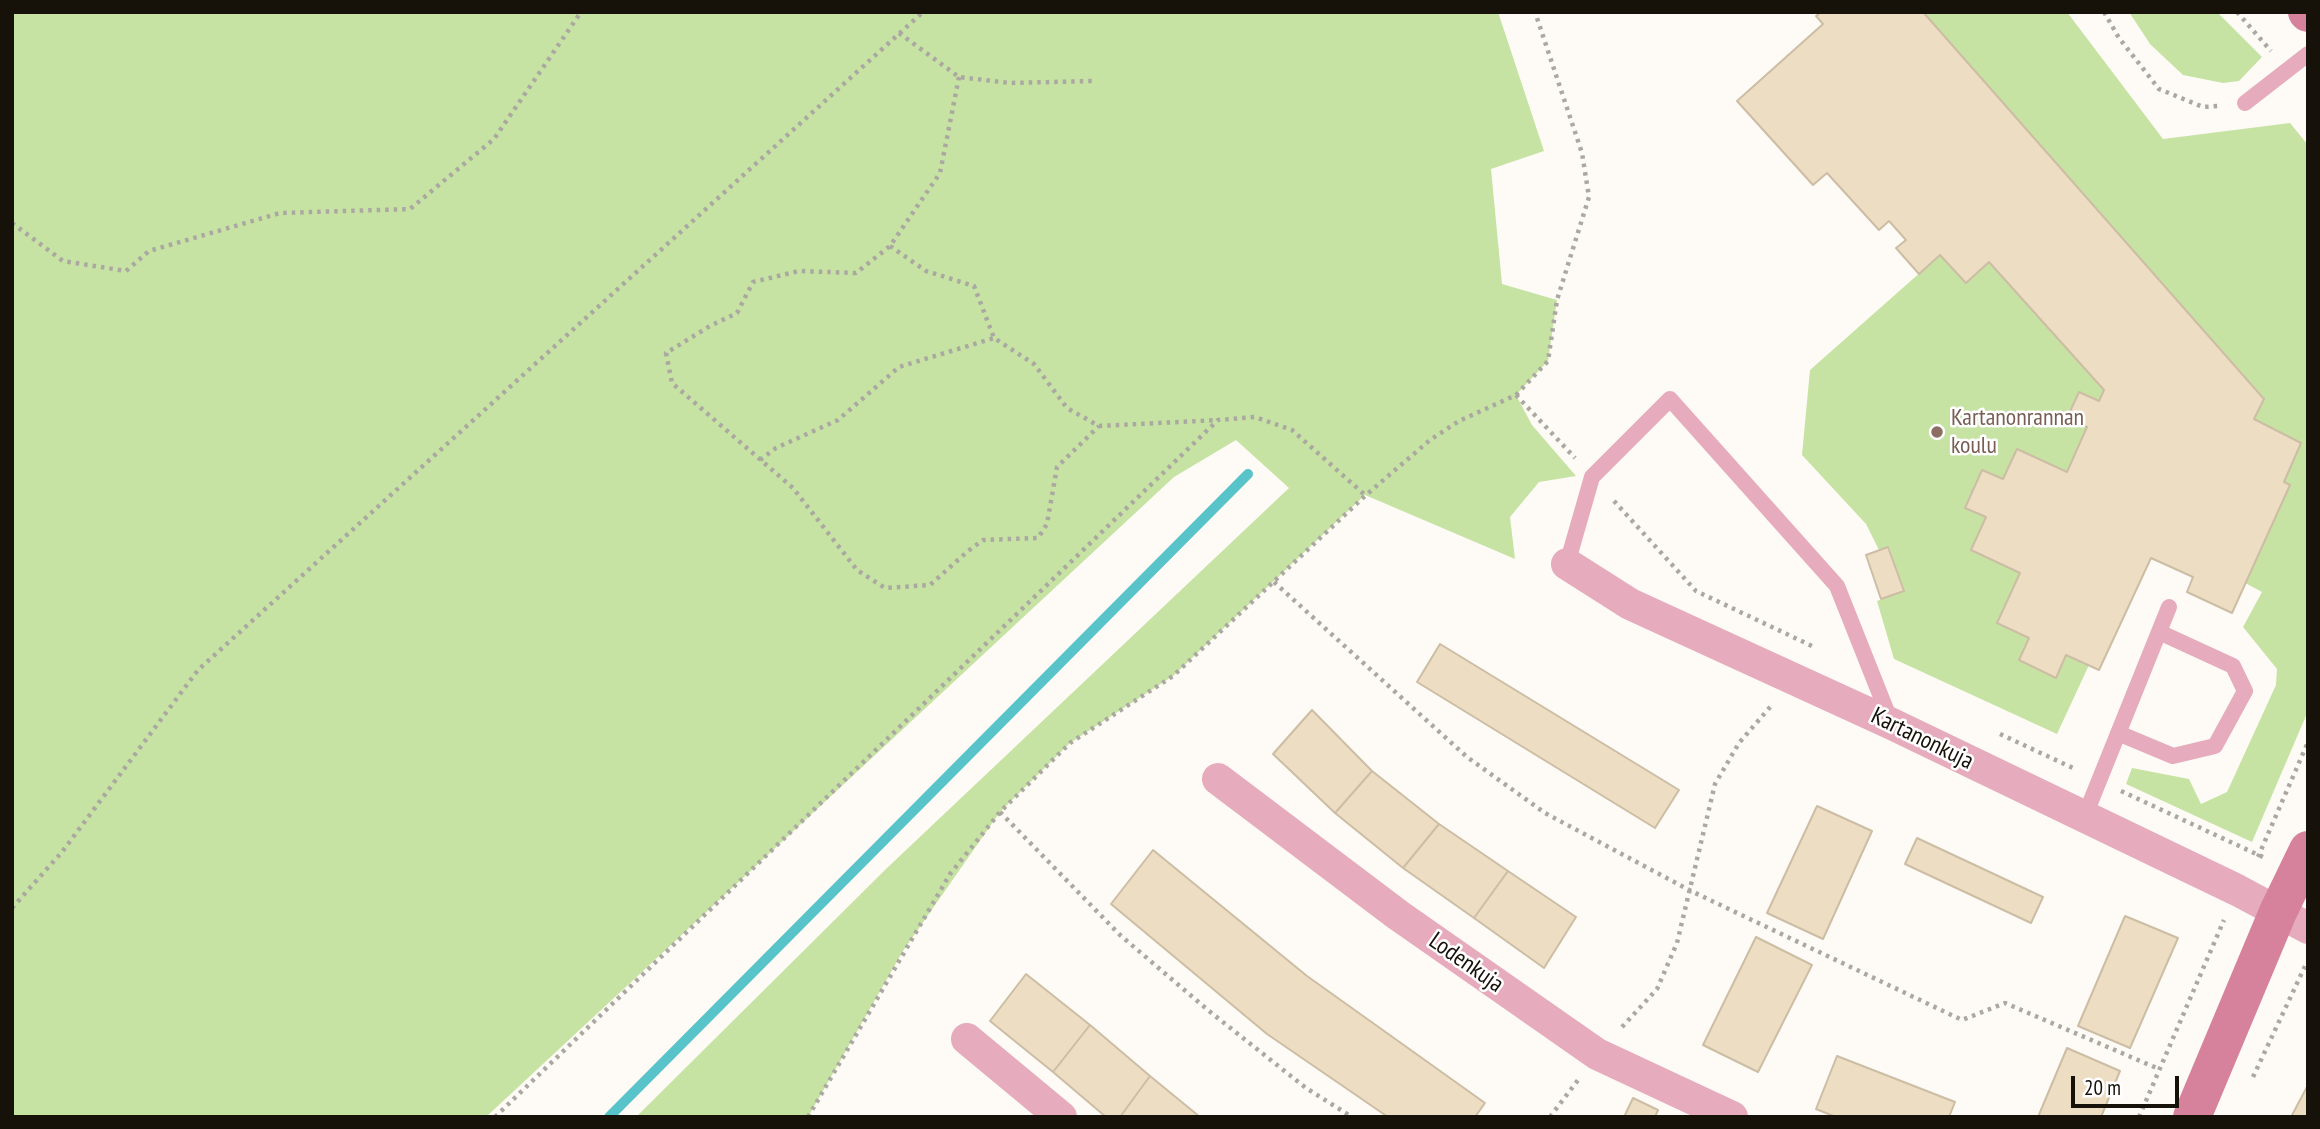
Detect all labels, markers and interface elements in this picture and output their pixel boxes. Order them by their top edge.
place label: Kartanonrannan koulu [1951,404,2084,460]
marker: Kartanonrannan koulu [1929,424,1945,440]
street label: Kartanonkuja [1866,702,1978,776]
street label: Lodenkuja [1423,927,1509,999]
scale bar [2075,1062,2184,1106]
text: 20 m [2084,1074,2121,1101]

